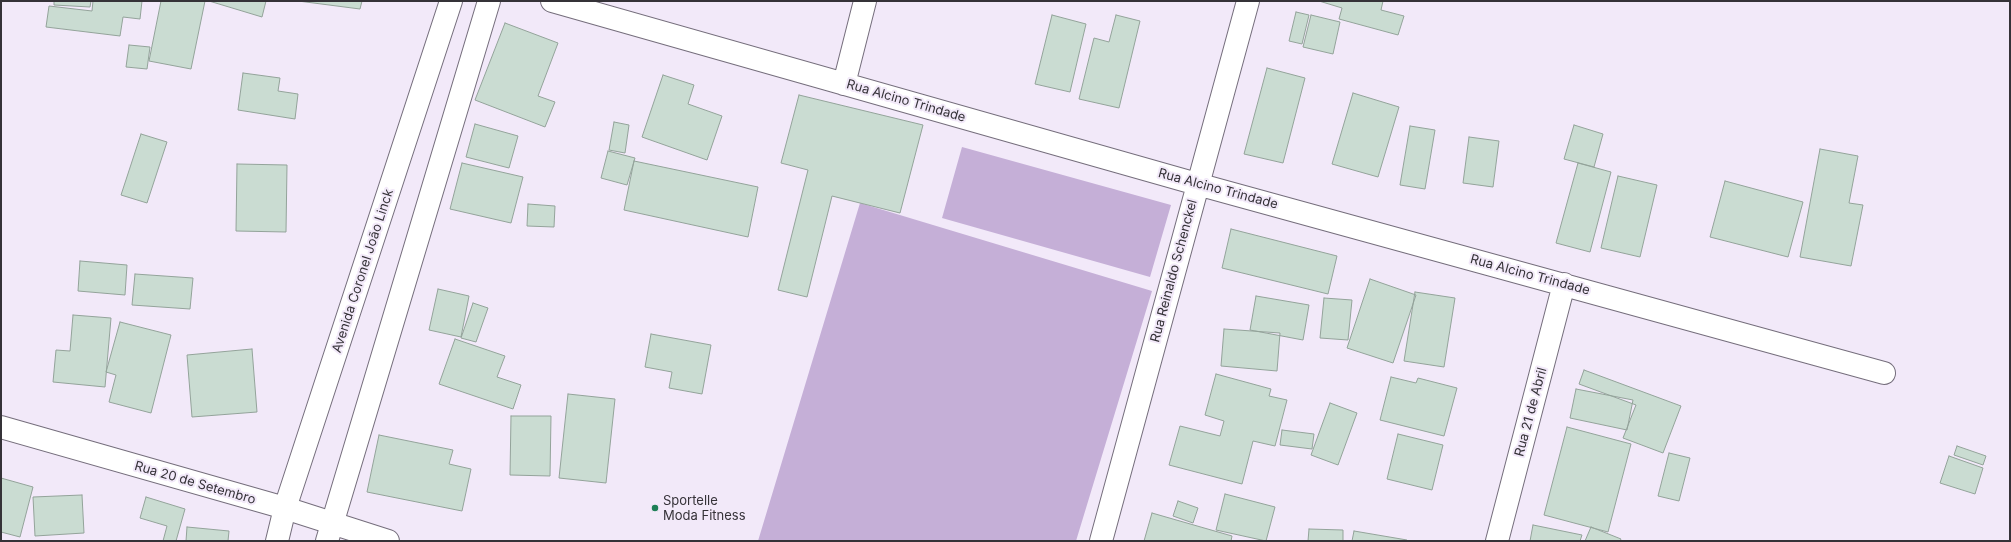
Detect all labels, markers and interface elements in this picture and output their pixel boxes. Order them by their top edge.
street label: Rua Alcino Trindade [845,77,967,125]
street label: Rua Alcino Trindade [1156,166,1280,212]
street label: Avenida Coronel João Linck [329,187,397,355]
street label: Rua Reinaldo Schenckel [1147,198,1201,344]
street label: Rua Alcino Trindade [1468,252,1592,298]
street label: Rua 21 de Abril [1512,366,1550,458]
street label: Rua 20 de Setembro [133,458,257,508]
place label: Sportelle Moda Fitness [663,493,746,524]
marker: Sportelle Moda Fitness [650,503,660,513]

